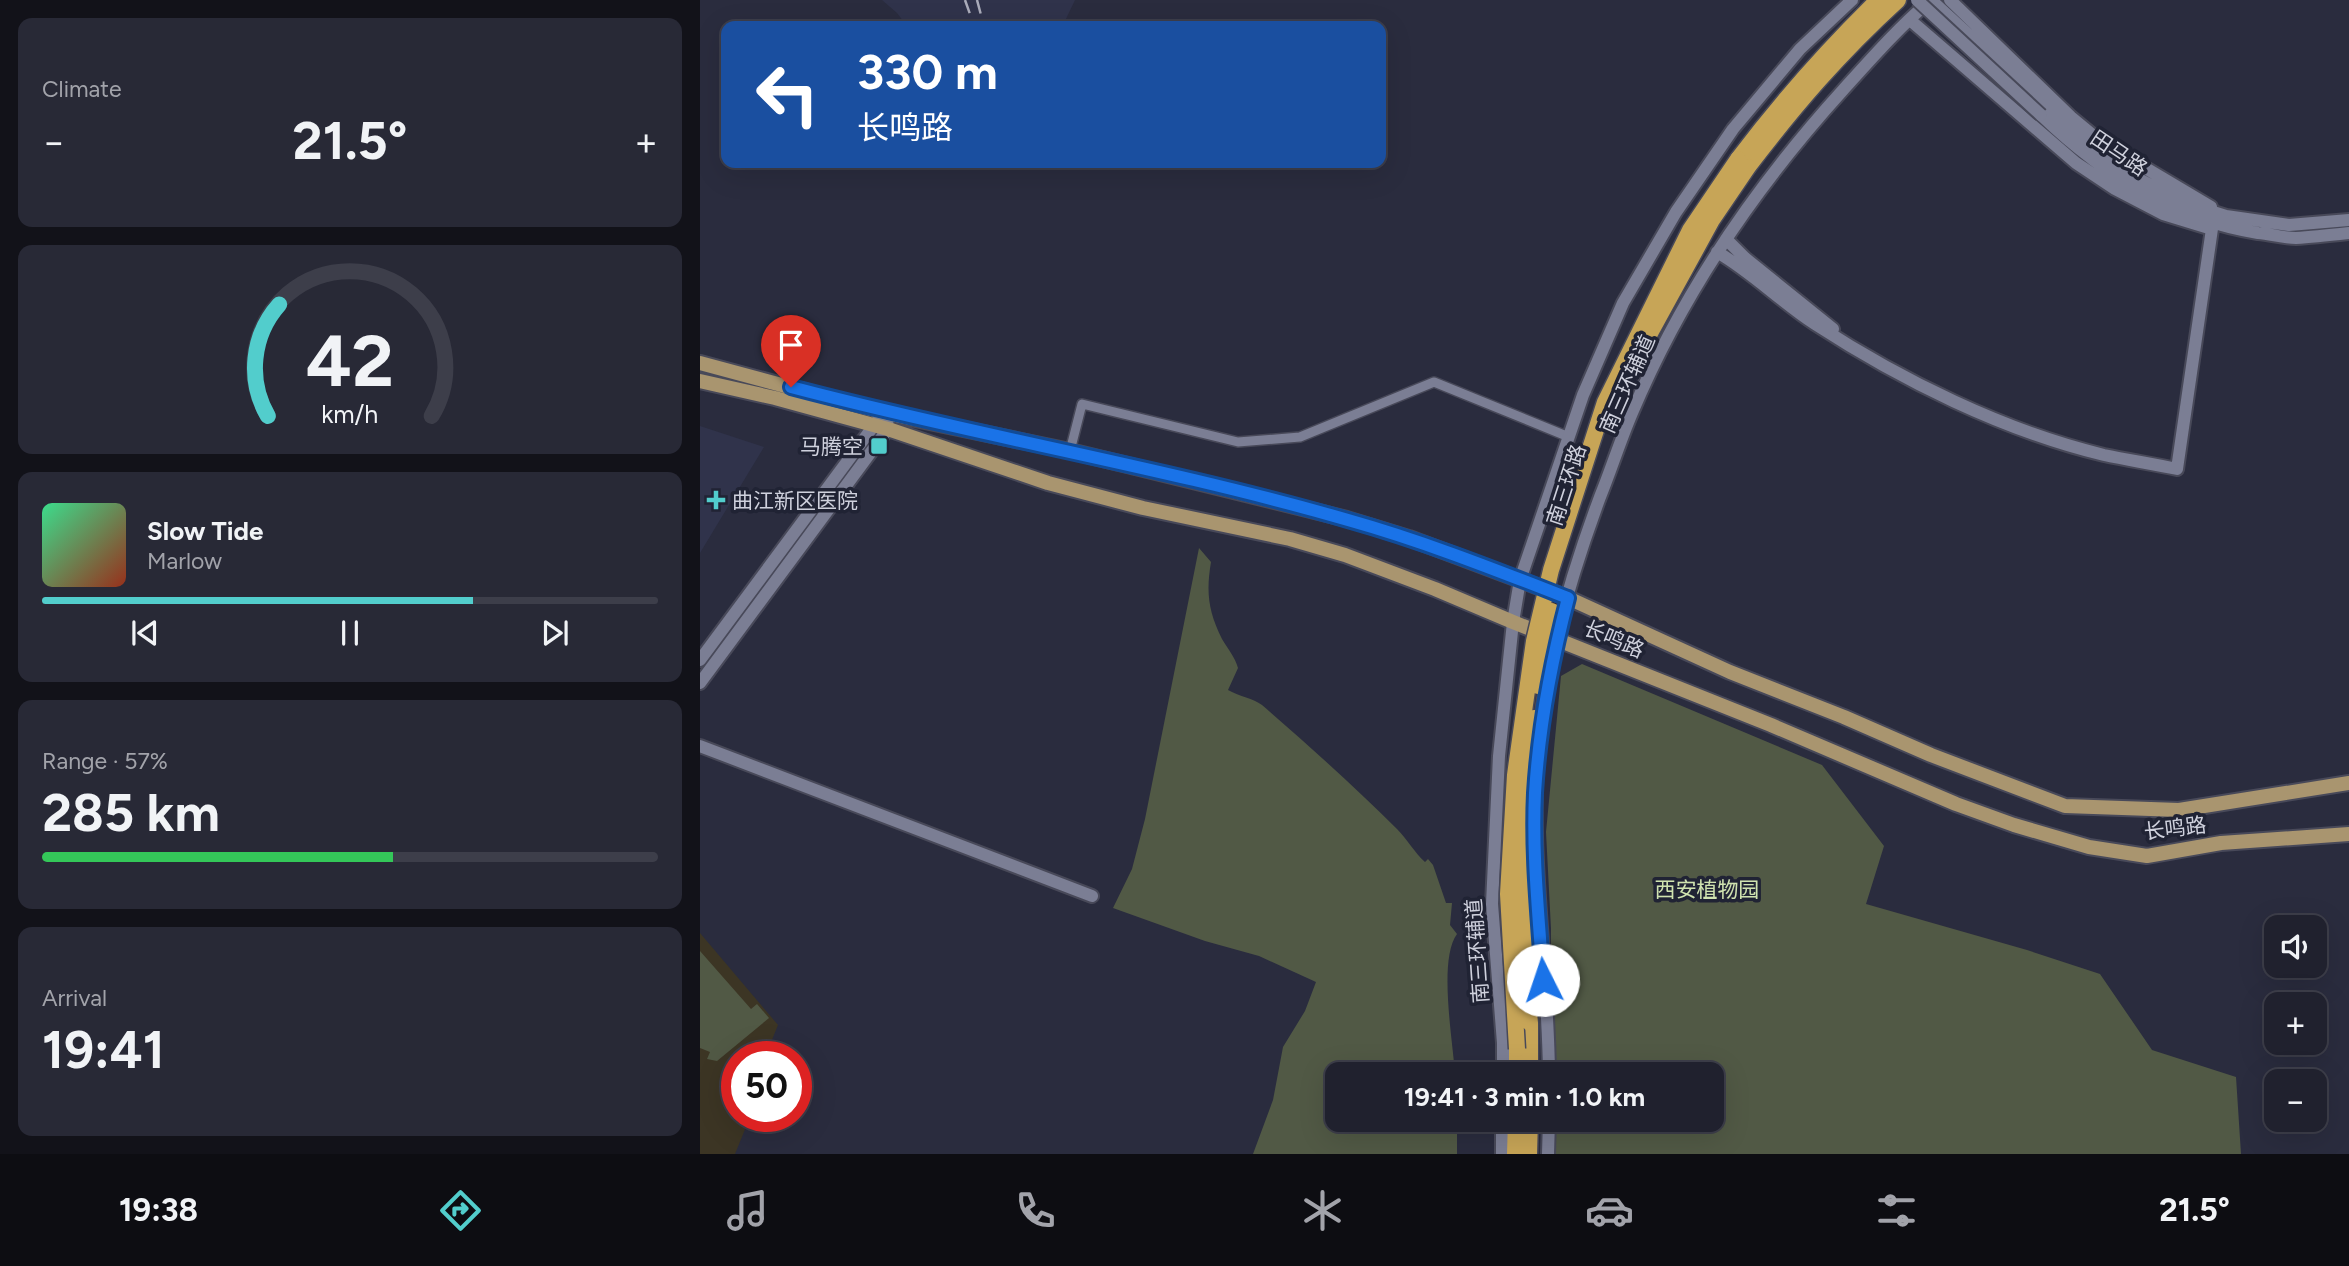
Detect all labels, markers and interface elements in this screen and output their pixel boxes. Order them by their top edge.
text: 330 m [857,42,998,101]
icon: left [742,49,833,140]
text: Climate [42,75,121,103]
text: 长鸣路 [857,109,953,147]
text: 21.5° [293,110,407,172]
text: − [42,119,66,165]
text: + [634,119,658,165]
street label: 田马路 [2086,125,2152,181]
pin [761,315,821,387]
text: 42 [306,317,394,404]
icon: arrive [772,326,810,364]
street label: 南三环辅道 [1594,331,1660,437]
text: km/h [321,399,379,429]
place label: 马腾空 [800,434,863,459]
marker: 马腾空 [869,436,889,456]
street label: 南三环路 [1541,441,1591,529]
place label: 曲江新区医院 [732,488,858,513]
marker: 曲江新区医院 [706,490,726,510]
text: Slow Tide [147,515,263,547]
text: Marlow [147,547,222,575]
icon: previous [126,614,164,652]
icon: pause [331,614,369,652]
icon: next [536,614,574,652]
street label: 长鸣路 [1580,615,1648,663]
text: Range · 57% [42,747,168,775]
text: 285 km [42,782,220,844]
street label: 长鸣路 [2142,812,2208,844]
park label: 西安植物园 [1655,877,1760,902]
street label: 南三环辅道 [1461,898,1493,1004]
map controls [2264,915,2327,1132]
button: sound [2264,915,2327,978]
position arrow [1506,943,1580,1017]
text: Arrival [42,984,107,1012]
button: + [2264,992,2327,1055]
text: 19:41 [42,1019,165,1081]
speed limit sign: 50 [721,1041,812,1132]
button: − [2264,1069,2327,1132]
text: 19:41 · 3 min · 1.0 km [1404,1081,1645,1113]
icon: directions [436,1186,485,1235]
icon: music [723,1186,772,1235]
icon: phone [1011,1186,1060,1235]
icon: climate [1298,1186,1347,1235]
icon: car [1585,1186,1634,1235]
icon: filters [1872,1186,1921,1235]
text: 19:38 [119,1191,198,1229]
text: 21.5° [2159,1191,2230,1229]

